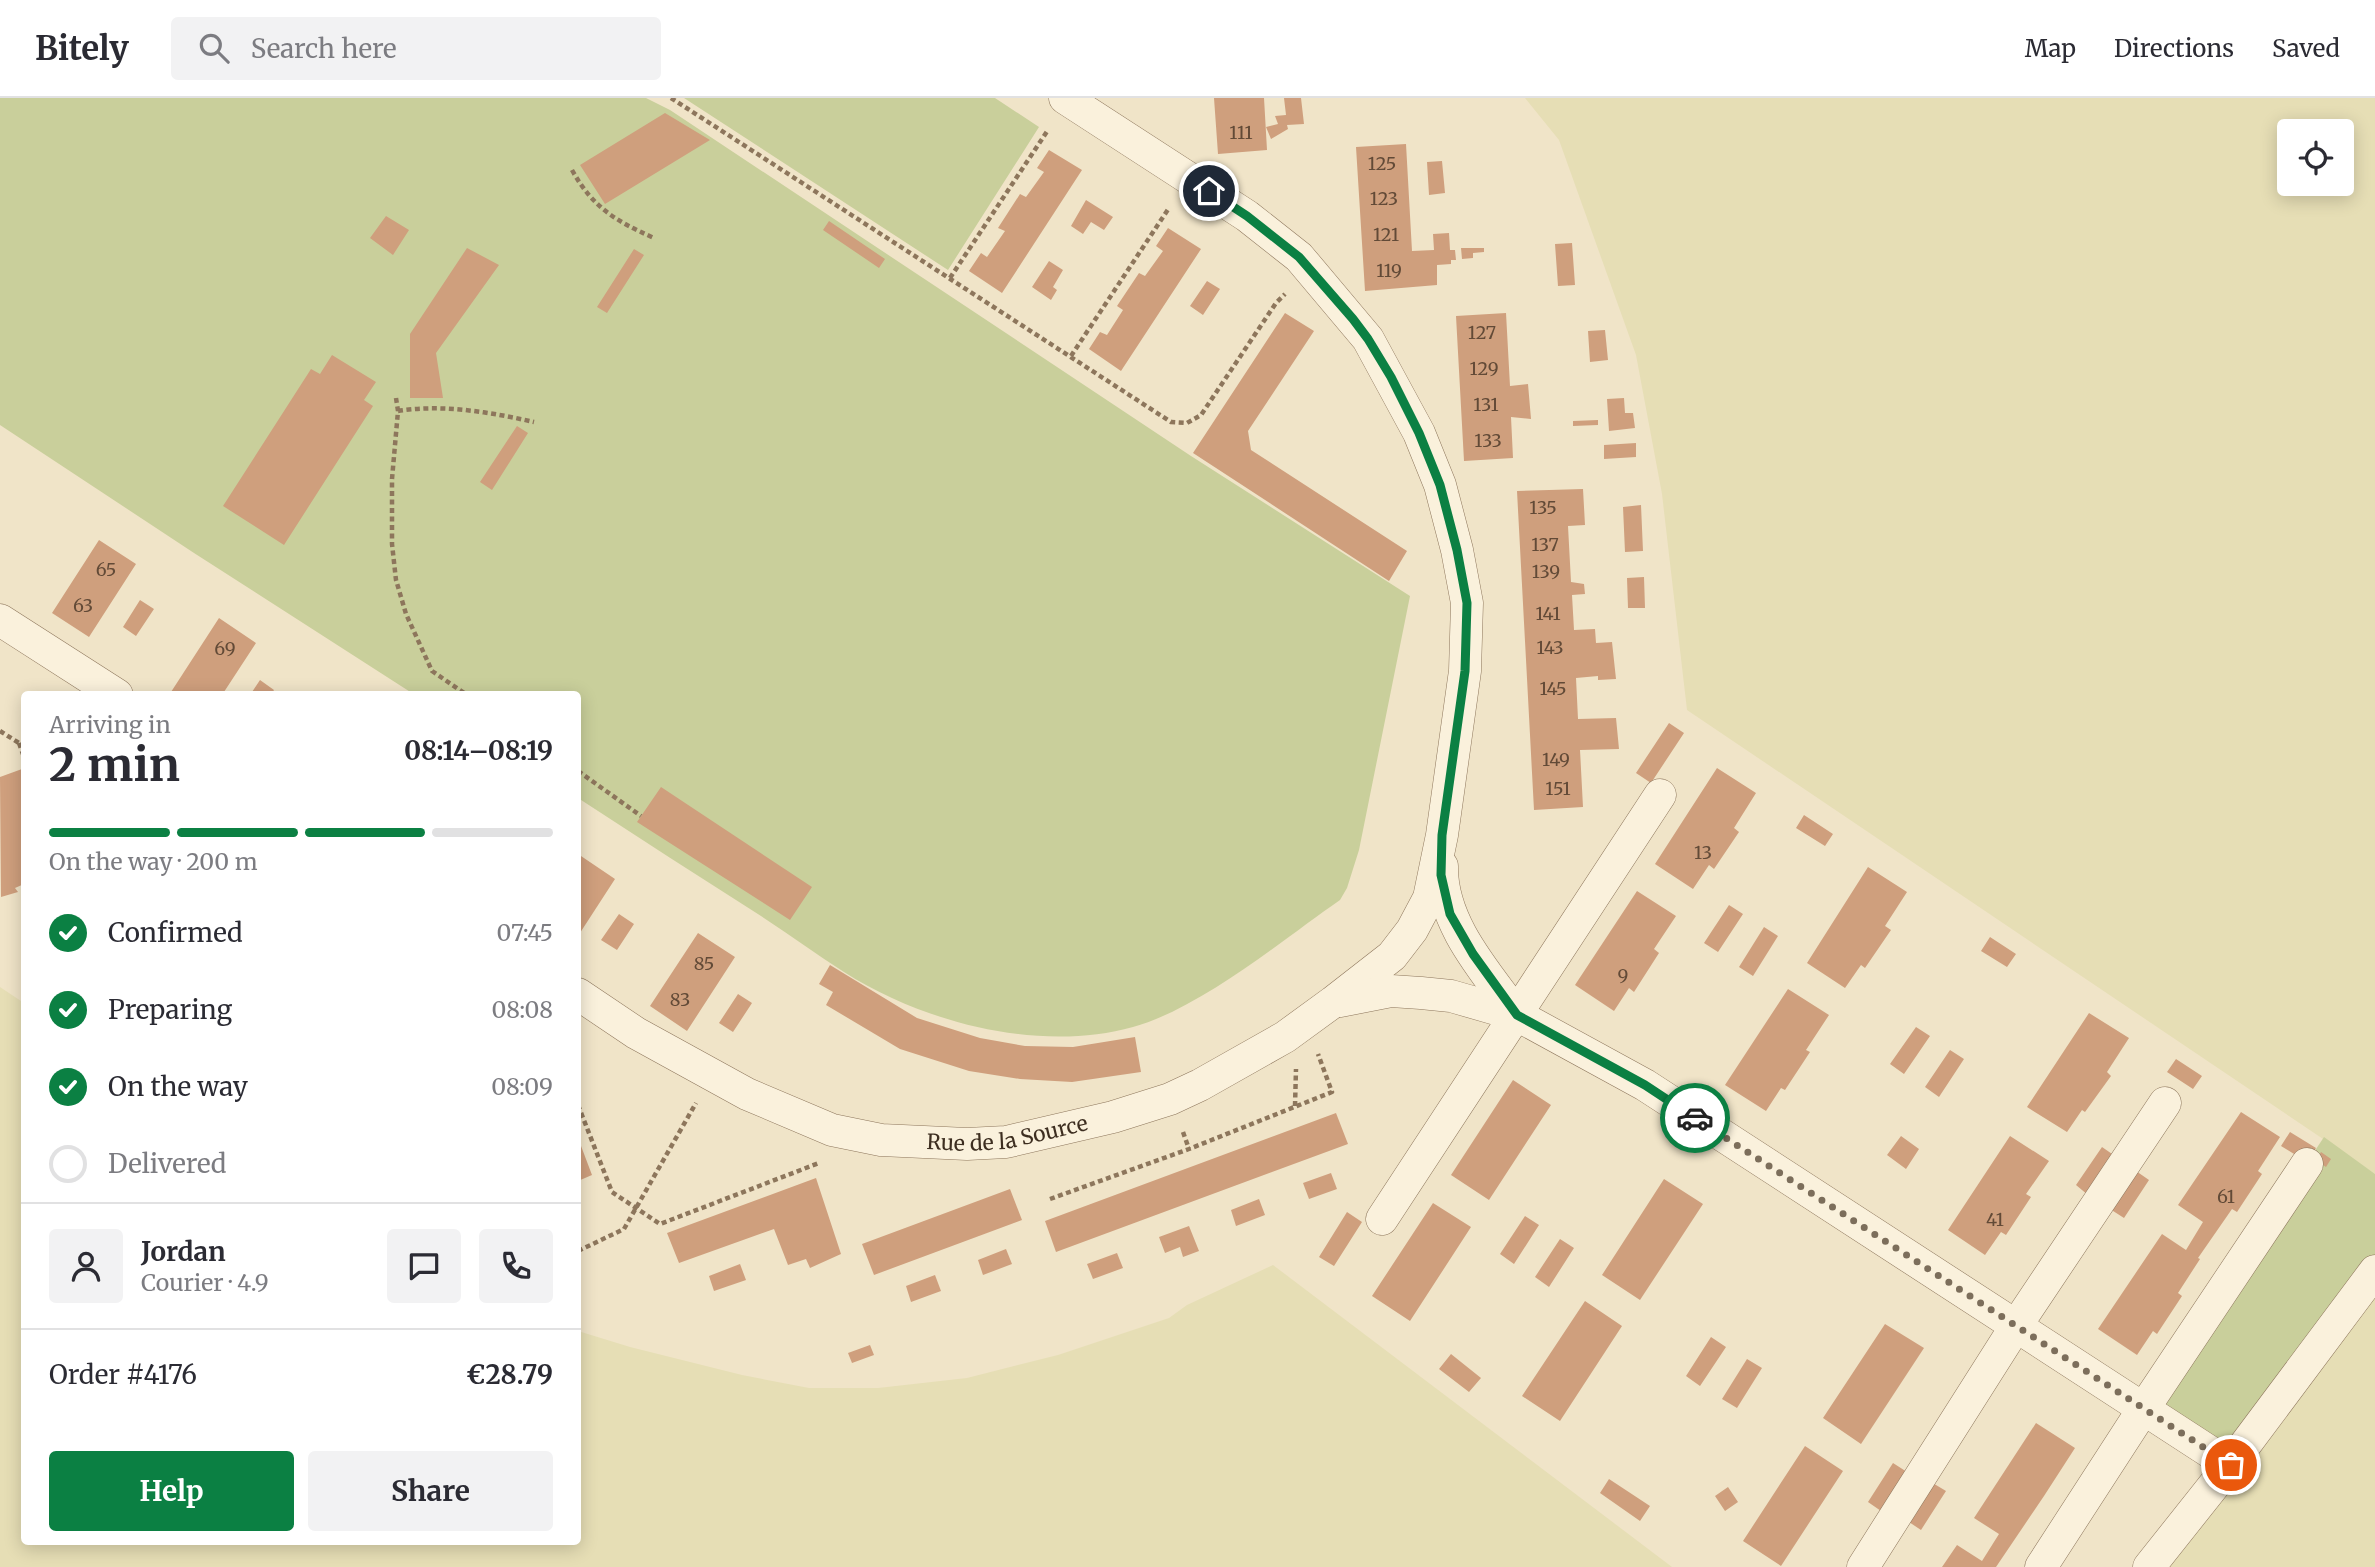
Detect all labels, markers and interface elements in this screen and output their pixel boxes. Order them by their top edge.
search box [171,17,661,80]
text: Bitely [35,28,129,69]
icon: search [195,29,233,67]
text: Search here [251,32,397,65]
text: Map [2025,33,2076,64]
text: Directions [2114,33,2234,64]
text: Saved [2272,33,2340,64]
map controls [2277,119,2354,196]
button: locate [2277,119,2354,196]
house number: 111 [1229,121,1253,144]
house number: 125 [1368,152,1396,175]
pin [1179,161,1239,221]
icon: home [1190,172,1228,210]
house number: 123 [1370,187,1398,210]
house number: 121 [1373,223,1399,246]
house number: 119 [1376,259,1402,282]
house number: 127 [1468,321,1496,344]
house number: 129 [1469,357,1499,380]
house number: 131 [1473,393,1499,416]
house number: 133 [1474,429,1502,452]
house number: 135 [1529,496,1557,519]
house number: 137 [1531,533,1559,556]
house number: 65 [96,558,116,581]
house number: 139 [1532,560,1560,583]
house number: 63 [73,594,93,617]
house number: 141 [1535,602,1561,625]
house number: 143 [1537,636,1563,659]
house number: 69 [214,637,236,660]
house number: 145 [1539,677,1567,700]
text: Arriving in [49,710,171,739]
text: 08:14–08:19 [404,734,553,767]
text: 2 min [49,736,180,794]
house number: 149 [1542,748,1570,771]
house number: 151 [1545,777,1571,800]
house number: 13 [1694,841,1712,864]
text: On the way · 200 m [49,847,258,876]
icon: check [49,914,87,952]
text: Confirmed [108,916,243,949]
text: 07:45 [497,918,553,947]
house number: 85 [694,952,714,975]
house number: 9 [1618,964,1628,987]
house number: 83 [670,988,690,1011]
icon: check [49,991,87,1029]
text: Preparing [108,993,232,1026]
text: 08:08 [492,995,553,1024]
icon: check [49,1068,87,1106]
text: On the way [108,1070,248,1103]
text: 08:09 [491,1072,553,1101]
courier [1660,1083,1730,1153]
icon: car [1676,1099,1714,1137]
street label: Rue de la Source [926,1109,1090,1157]
text: Delivered [108,1147,227,1180]
house number: 61 [2217,1185,2235,1208]
house number: 41 [1986,1208,2004,1231]
button: person [49,1229,123,1303]
button: chat [387,1229,461,1303]
button: phone [479,1229,553,1303]
text: Jordan [141,1235,226,1268]
text: Courier · 4.9 [141,1268,269,1297]
text: Order #4176 [49,1358,197,1391]
text: €28.79 [466,1358,553,1391]
pin [2201,1435,2261,1495]
icon: bag [2212,1446,2250,1484]
button: Help [49,1451,294,1531]
button: Share [308,1451,553,1531]

